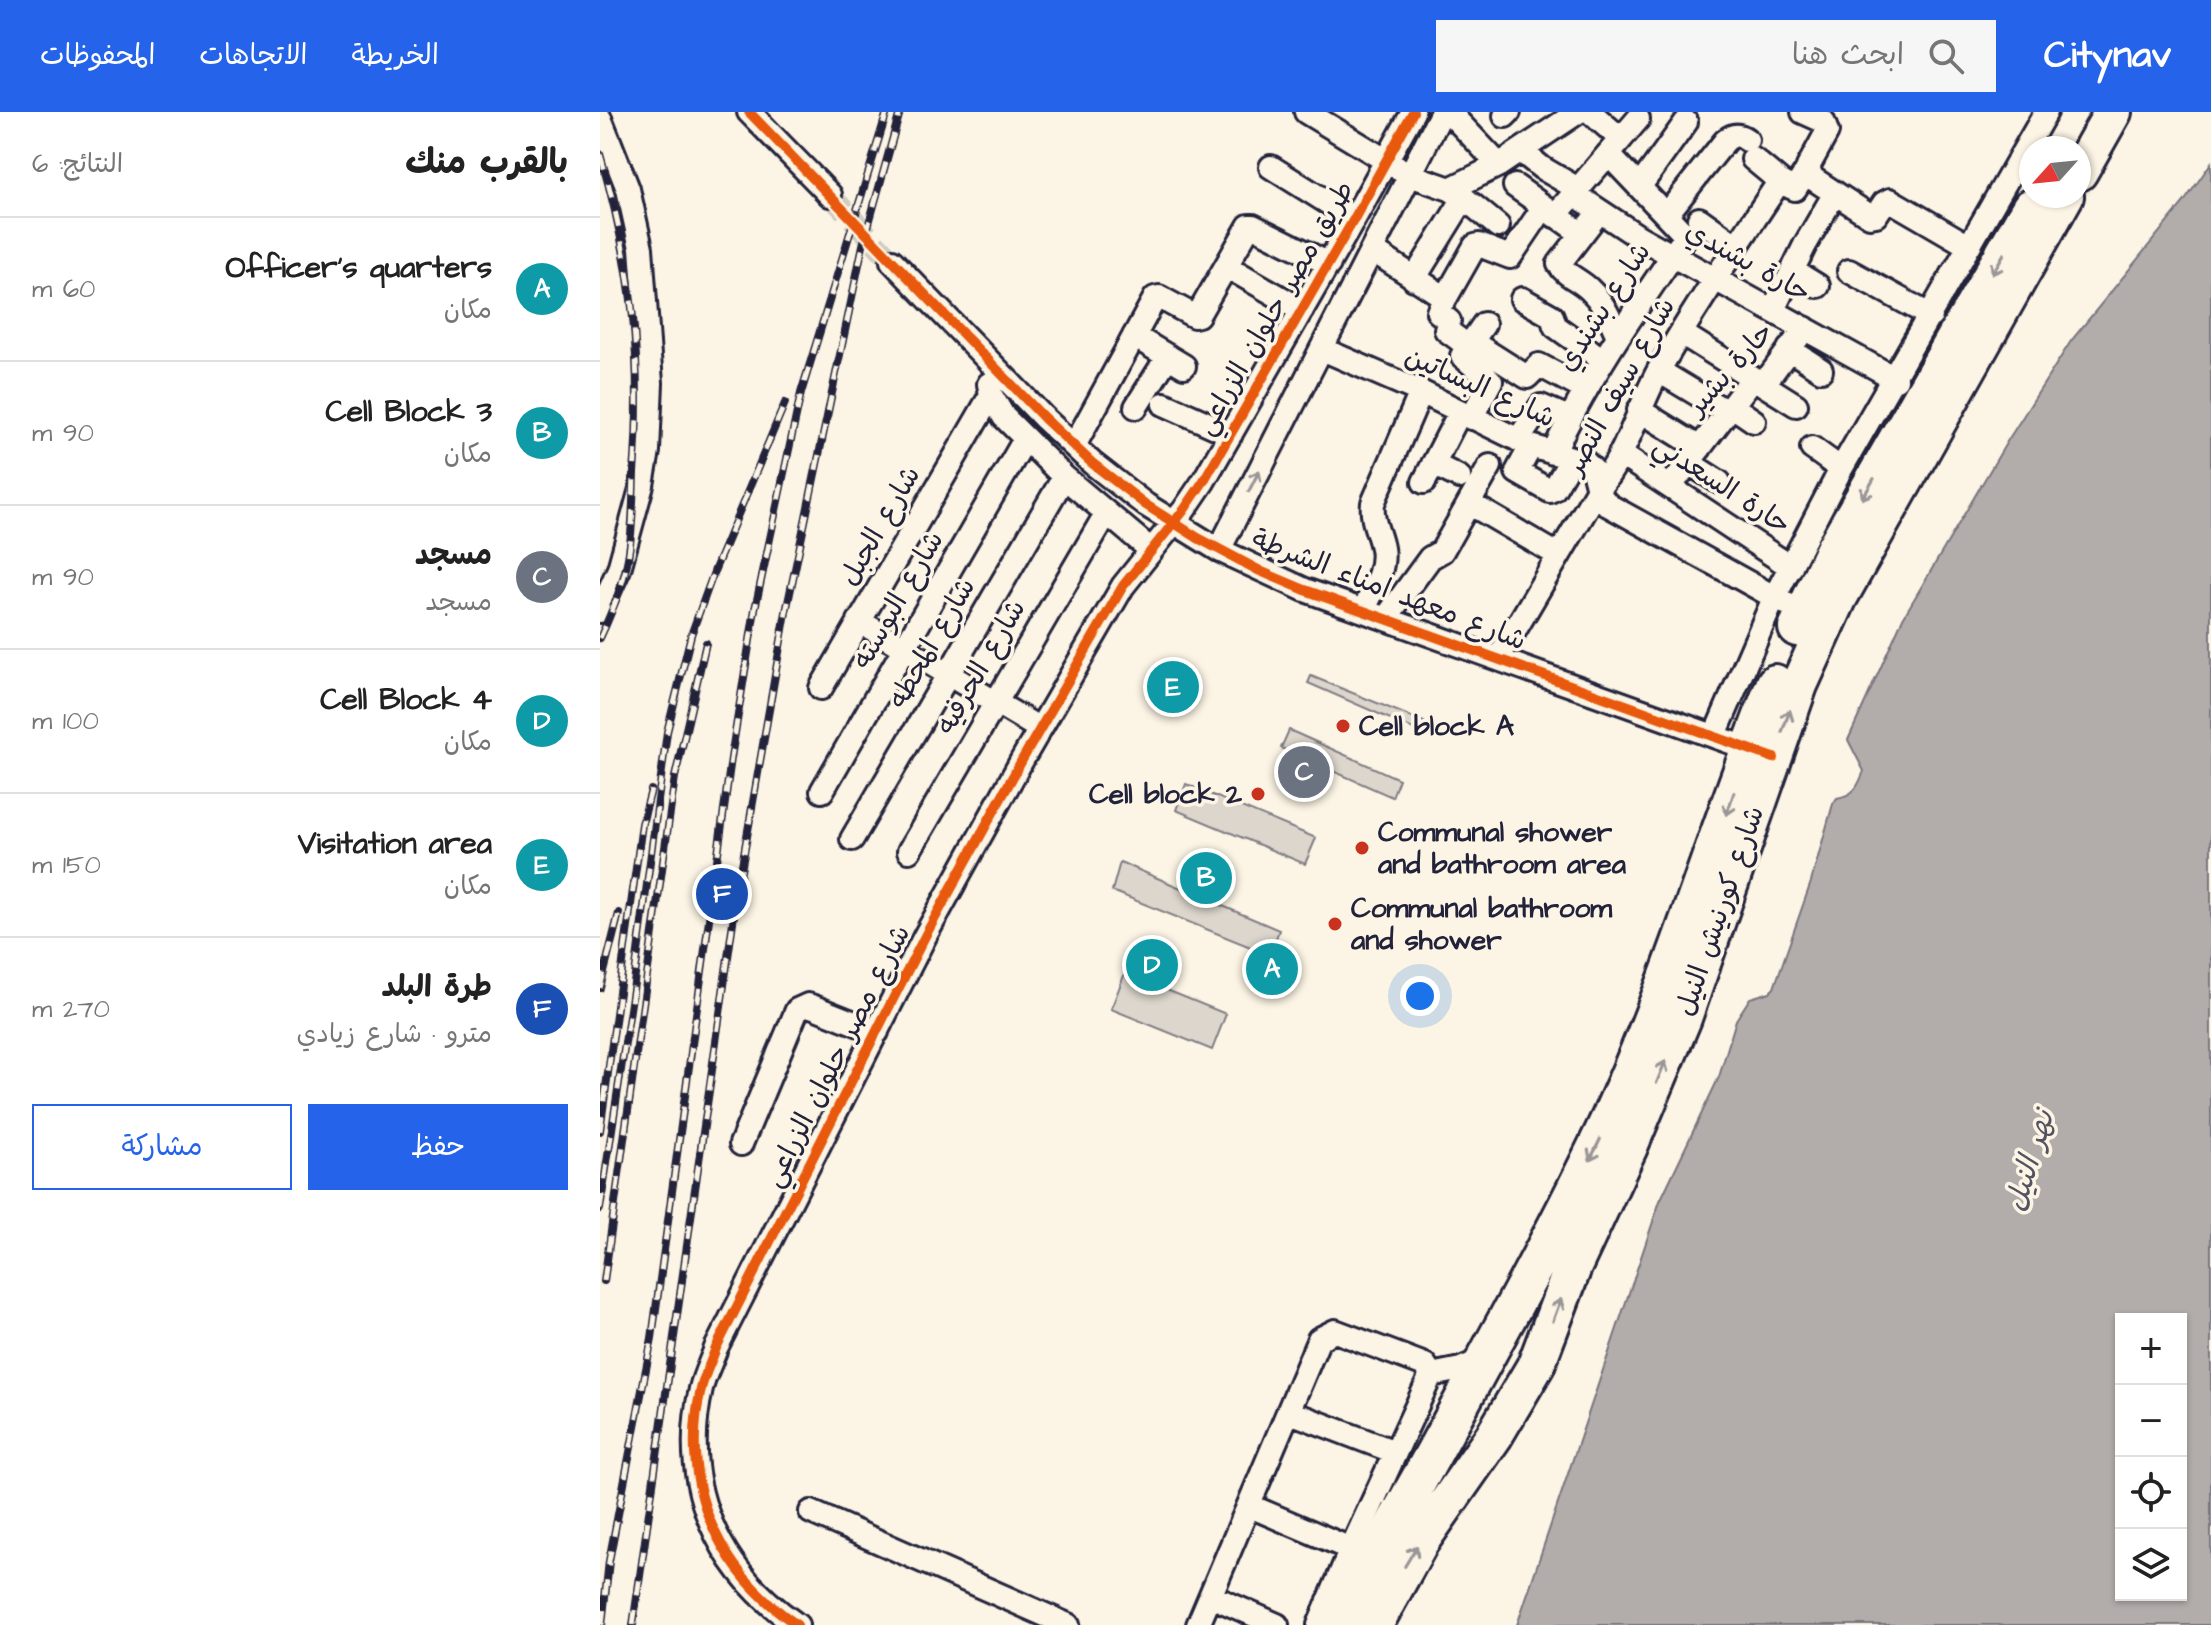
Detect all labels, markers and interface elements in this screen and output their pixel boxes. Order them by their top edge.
search box [1436,20,1996,92]
text: Citynav [2044,30,2171,82]
text: ابحث هنا [1792,34,1904,76]
icon: search [1924,34,1968,78]
text: المحفوظات [40,36,155,75]
text: الاتجاهات [199,36,307,75]
text: الخريطة [351,36,439,75]
north arrow [2019,136,2091,208]
text: بالقرب منك [405,139,568,187]
text: النتائج: 6 [32,146,123,182]
street label: طريق مصر حلوان الزراعي [1186,174,1367,444]
street label: حارة بشندي [1678,212,1818,312]
street label: شارع بشندي [1548,235,1660,379]
text: Officer's quarters [226,247,492,289]
one-way arrow [1990,251,2005,275]
text: 60 m [32,271,95,307]
text: A [534,271,550,307]
street label: شارع سيف النصر [1554,290,1685,483]
text: مكان [444,292,492,328]
street label: حارة بشير [1676,314,1783,426]
street label: شارع البساتين [1399,336,1561,438]
text: Cell Block 3 [325,391,492,433]
text: 90 m [32,415,94,451]
text: B [533,415,551,451]
street label: حارة السعدني [1643,426,1798,547]
text: مكان [444,436,492,472]
street label: شارع الجبل [830,459,930,593]
one-way arrow [1247,469,1263,493]
one-way arrow [1860,477,1876,500]
street label: شارع معهد امناء الشرطة [1246,520,1532,660]
street label: شارع البوسته [843,524,953,676]
text: مسجد [415,534,492,576]
text: 90 m [32,559,94,595]
text: C [533,559,551,595]
street label: شارع المحطه [879,570,985,716]
text: مسجد [425,584,492,620]
street label: شارع الحرفيه [927,592,1035,742]
pin: E [1147,657,1199,717]
text: Cell Block 4 [320,679,492,721]
text: 100 m [32,703,99,739]
text: D [534,703,550,739]
place label: Cell block A [1359,707,1515,746]
one-way arrow [1780,709,1795,734]
marker: Cell block A [1334,717,1352,735]
text: مكان [444,724,492,760]
pin: C [1278,742,1330,802]
place label: Cell block 2 [1089,775,1243,814]
marker: Cell block 2 [1249,785,1267,803]
one-way arrow [1722,791,1737,816]
street label: شارع كورنيش النيل [1666,801,1774,1021]
place label: Communal shower and bathroom area [1378,813,1627,884]
text: Visitation area [298,823,492,865]
marker: Communal shower and bathroom area [1353,839,1371,857]
text: 150 m [32,847,101,883]
text: E [534,847,550,883]
pin: B [1180,848,1232,908]
pin: F [696,864,748,924]
text: مكان [444,868,492,904]
place label: Communal bathroom and shower [1351,889,1613,960]
marker: Communal bathroom and shower [1326,915,1344,933]
street label: شارع مصر حلوان الزراعي [754,918,924,1196]
pin: D [1126,935,1178,995]
pin: A [1246,939,1298,999]
text: طرة البلد [382,966,492,1008]
your location [1400,976,1440,1016]
text: 270 m [32,991,110,1027]
text: F [533,991,551,1027]
text: مترو · شارع زيادي [297,1016,492,1052]
one-way arrow [1655,1060,1669,1085]
water label: نهر النيل [1995,1102,2066,1217]
button: مشاركة [32,1104,292,1190]
button: حفظ [308,1104,568,1190]
one-way arrow [1586,1137,1602,1161]
one-way arrow [1551,1298,1565,1323]
map controls [2115,1313,2187,1601]
button: + [2115,1313,2187,1385]
button: − [2115,1385,2187,1457]
button: locate [2115,1457,2187,1529]
button: layers [2115,1529,2187,1601]
one-way arrow [1403,1545,1419,1568]

